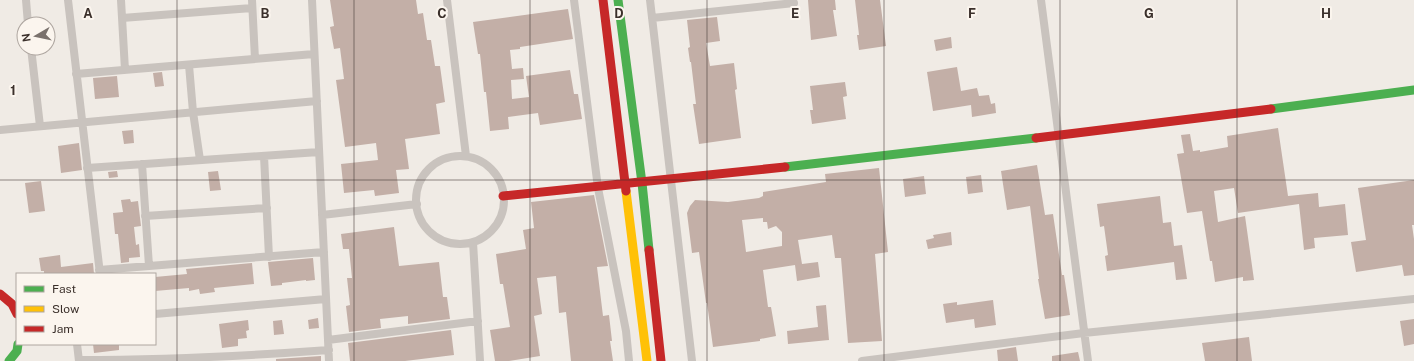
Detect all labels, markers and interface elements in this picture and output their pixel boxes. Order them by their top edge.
text: A [83,6,93,21]
text: B [261,6,270,21]
text: C [437,6,447,21]
text: D [614,6,624,21]
text: E [791,6,799,21]
text: F [968,6,976,21]
text: G [1144,6,1154,21]
text: H [1321,6,1331,21]
north arrow [16,16,56,56]
text: N [20,32,33,43]
text: 1 [10,83,16,98]
legend [16,273,156,345]
text: Fast [52,282,77,296]
text: Slow [52,302,80,316]
text: Jam [52,322,74,336]

